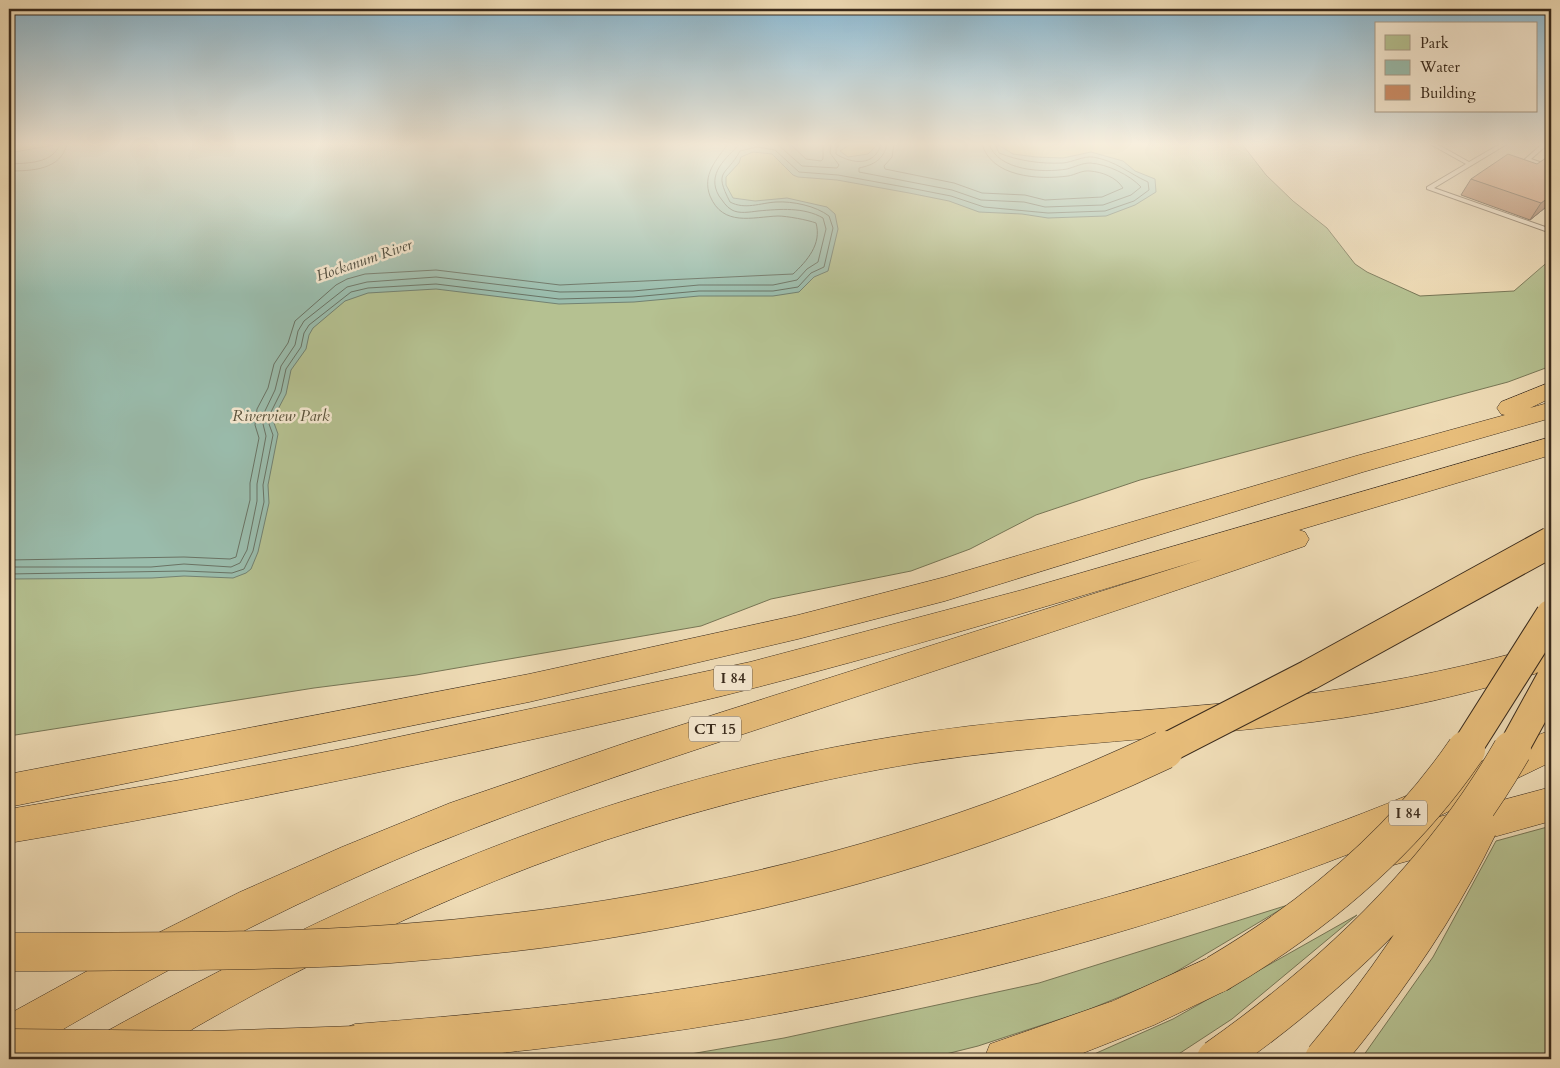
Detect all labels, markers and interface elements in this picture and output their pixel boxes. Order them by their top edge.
legend [1375,22,1538,112]
text: Park [1420,33,1449,53]
text: Water [1419,57,1461,77]
text: Building [1420,83,1476,103]
water label: Hockanum River [313,234,416,286]
park label: Riverview Park [232,405,330,427]
road number: I 84 [714,666,752,690]
road number: CT 15 [689,716,741,742]
road number: I 84 [1389,800,1427,826]

